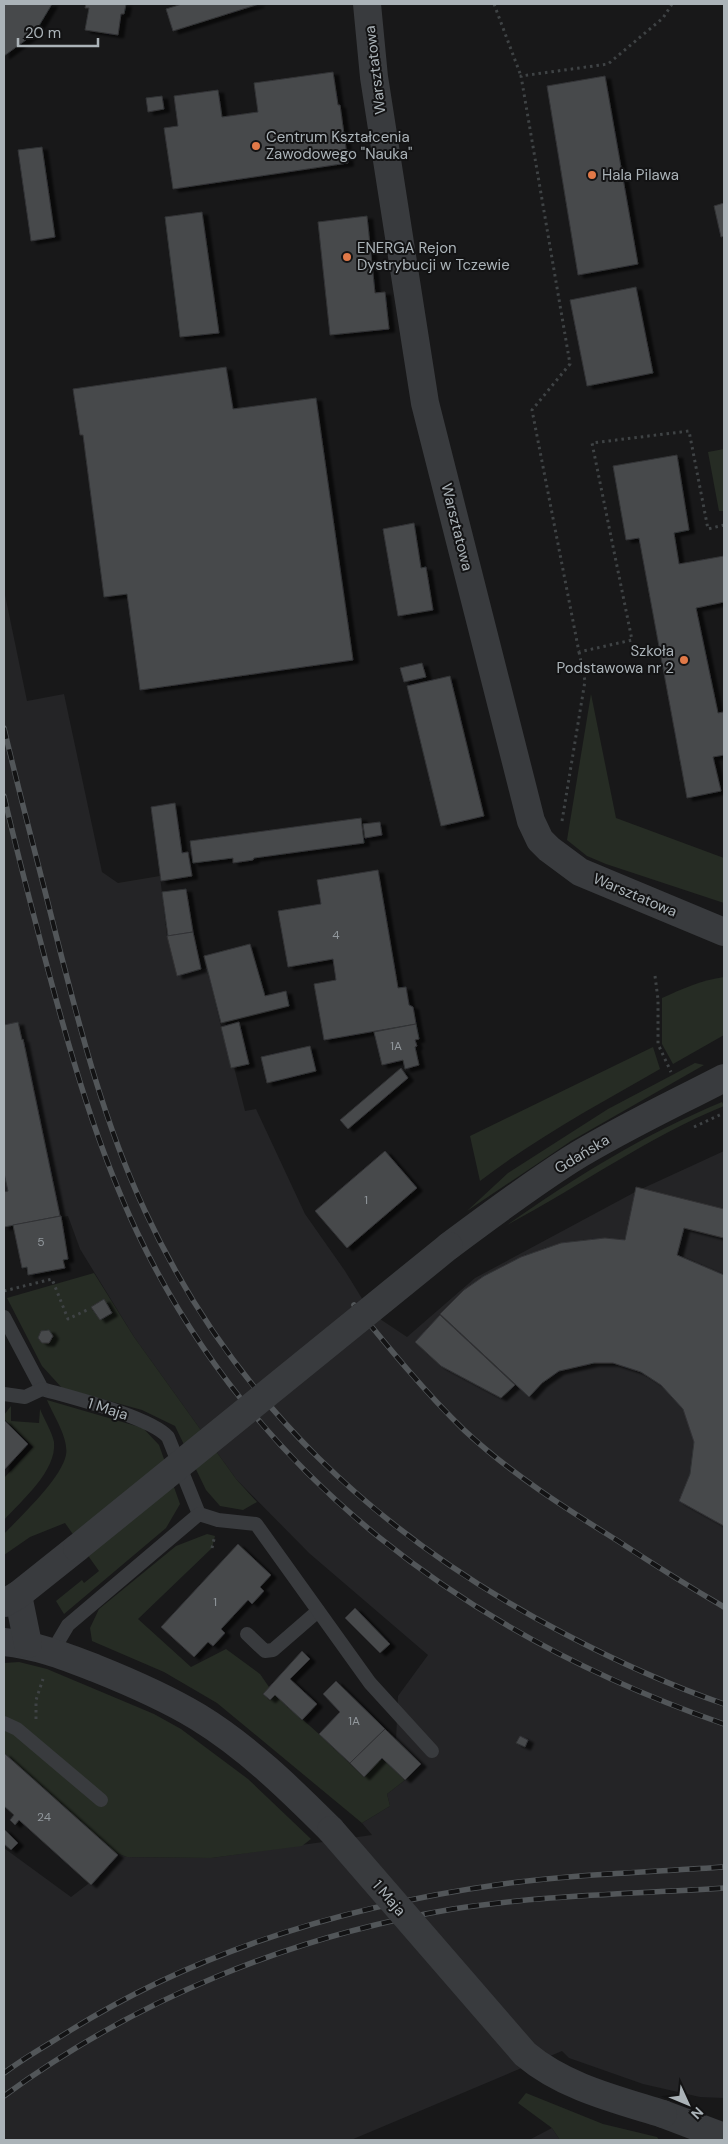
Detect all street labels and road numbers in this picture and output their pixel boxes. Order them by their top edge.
street label: Warsztatowa [360,24,390,116]
street label: Warsztatowa [436,481,478,573]
street label: Warsztatowa [590,868,680,922]
street label: Gdańska [551,1130,613,1178]
street label: 1 Maja [85,1393,131,1425]
street label: 1 Maja [368,1876,410,1920]

